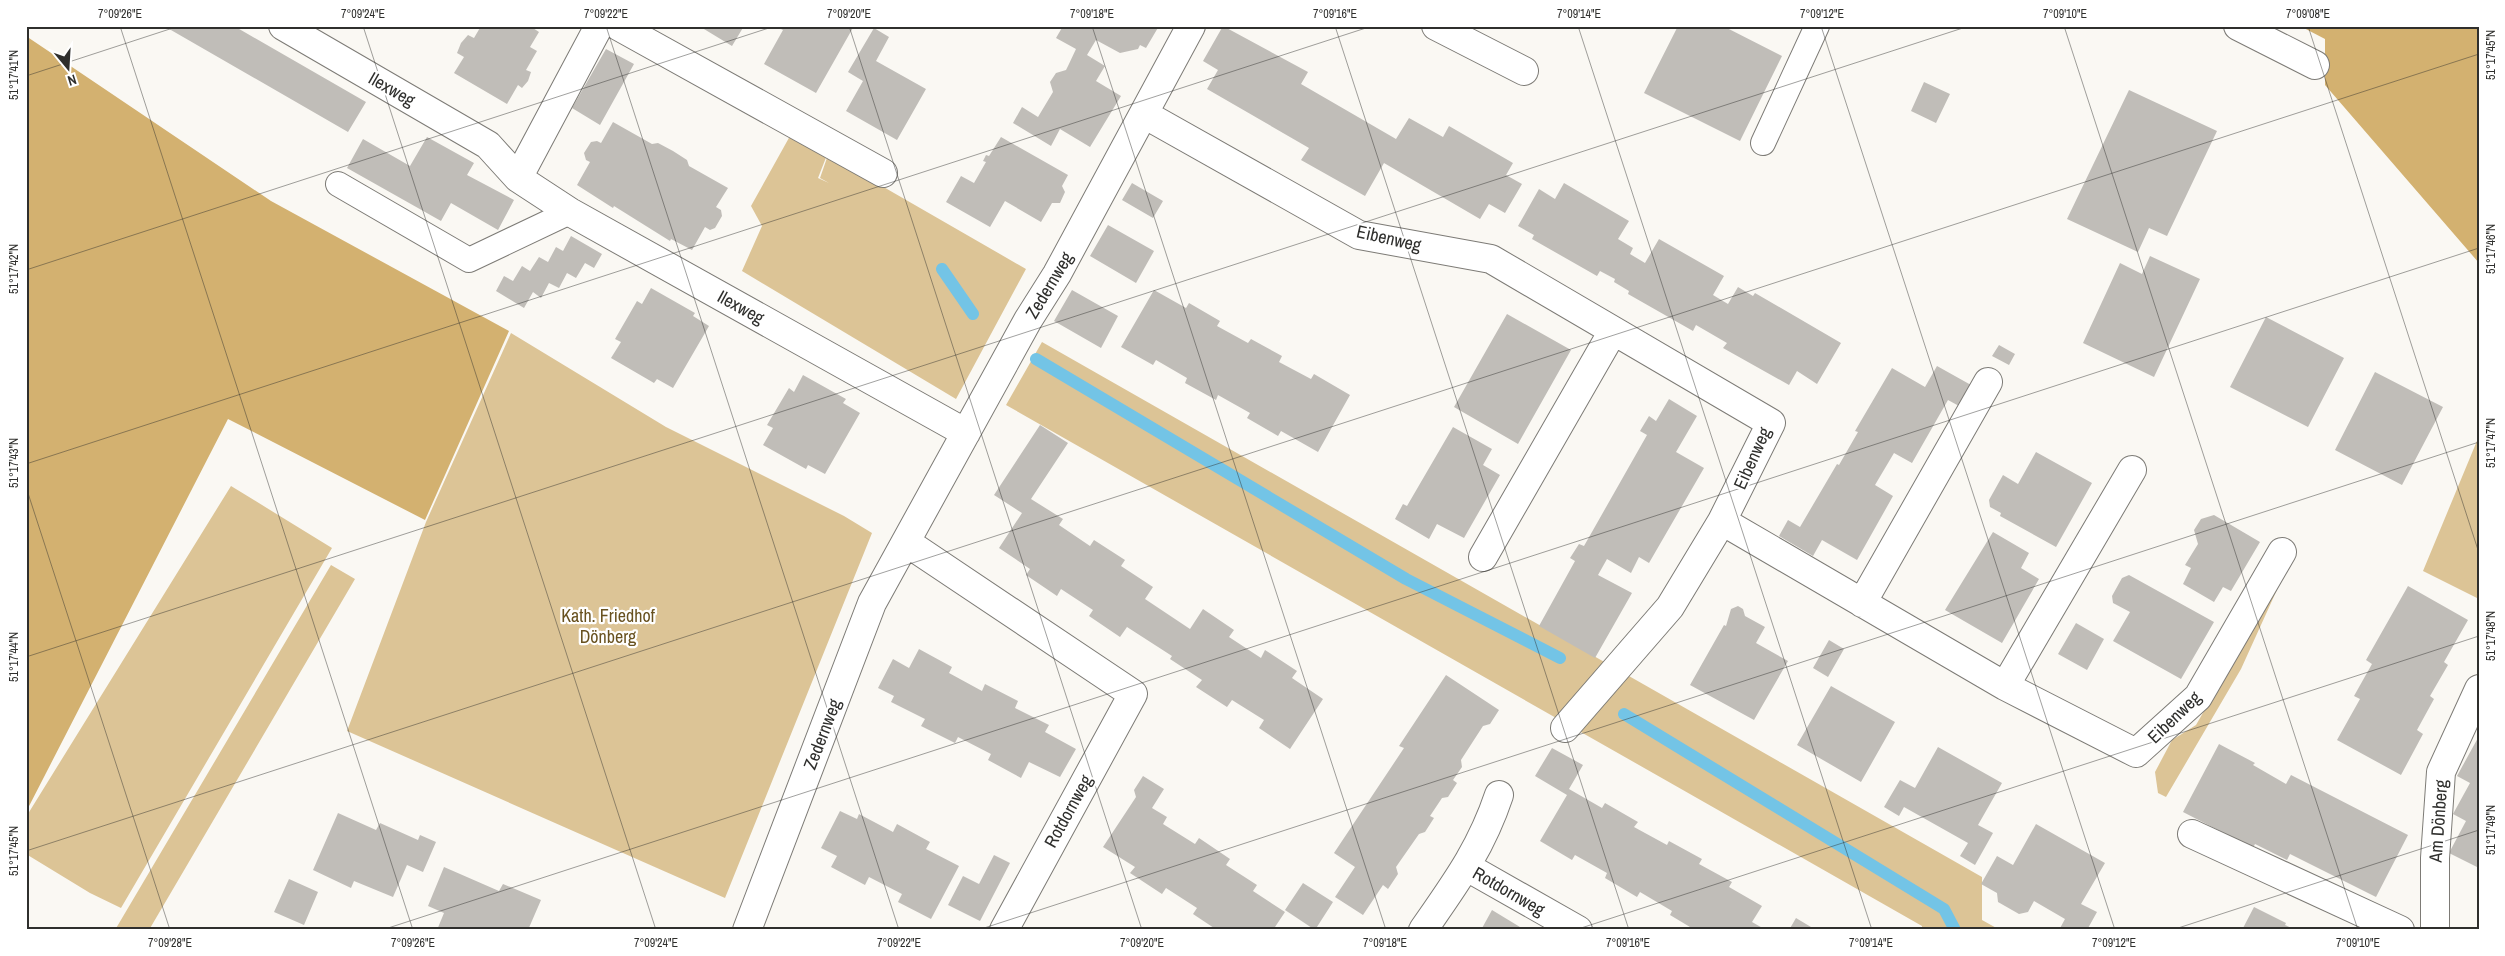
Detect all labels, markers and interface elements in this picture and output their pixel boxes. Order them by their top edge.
text: 7°09'26"E [98,6,142,22]
text: 7°09'24"E [341,6,385,22]
text: 7°09'22"E [584,6,628,22]
text: 7°09'20"E [827,6,871,22]
text: 7°09'18"E [1070,6,1114,22]
text: 7°09'16"E [1313,6,1357,22]
text: 7°09'14"E [1557,6,1601,22]
text: 7°09'12"E [1800,6,1844,22]
text: 7°09'10"E [2043,6,2087,22]
text: 7°09'08"E [2286,6,2330,22]
text: 51°17'45"N [2483,30,2499,80]
north arrow [42,42,92,92]
text: 51°17'41"N [6,50,22,100]
street label: Ilexweg [364,66,421,113]
text: N [65,71,79,90]
street label: Eibenweg [1354,218,1425,258]
text: 51°17'46"N [2483,224,2499,274]
text: 51°17'42"N [6,244,22,294]
street label: Zedernweg [1019,246,1079,323]
street label: Ilexweg [713,284,770,330]
text: 51°17'47"N [2483,418,2499,468]
street label: Eibenweg [1727,422,1777,493]
text: 51°17'43"N [6,438,22,488]
park label: Kath. Friedhof Dönberg [561,603,656,649]
text: 51°17'48"N [2483,611,2499,661]
text: 51°17'44"N [6,632,22,682]
street label: Eibenweg [2142,685,2207,749]
street label: Zedernweg [797,694,847,773]
street label: Rotdornweg [1038,769,1099,852]
street label: Am Dönberg [2423,778,2453,864]
text: 51°17'49"N [2483,805,2499,855]
text: 51°17'45"N [6,826,22,876]
street label: Rotdornweg [1468,860,1550,922]
text: 7°09'28"E [148,935,192,951]
text: 7°09'26"E [391,935,435,951]
text: 7°09'24"E [634,935,678,951]
text: 7°09'22"E [877,935,921,951]
text: 7°09'20"E [1120,935,1164,951]
text: 7°09'18"E [1363,935,1407,951]
text: 7°09'16"E [1606,935,1650,951]
text: 7°09'14"E [1849,935,1893,951]
text: 7°09'12"E [2092,935,2136,951]
text: 7°09'10"E [2336,935,2380,951]

